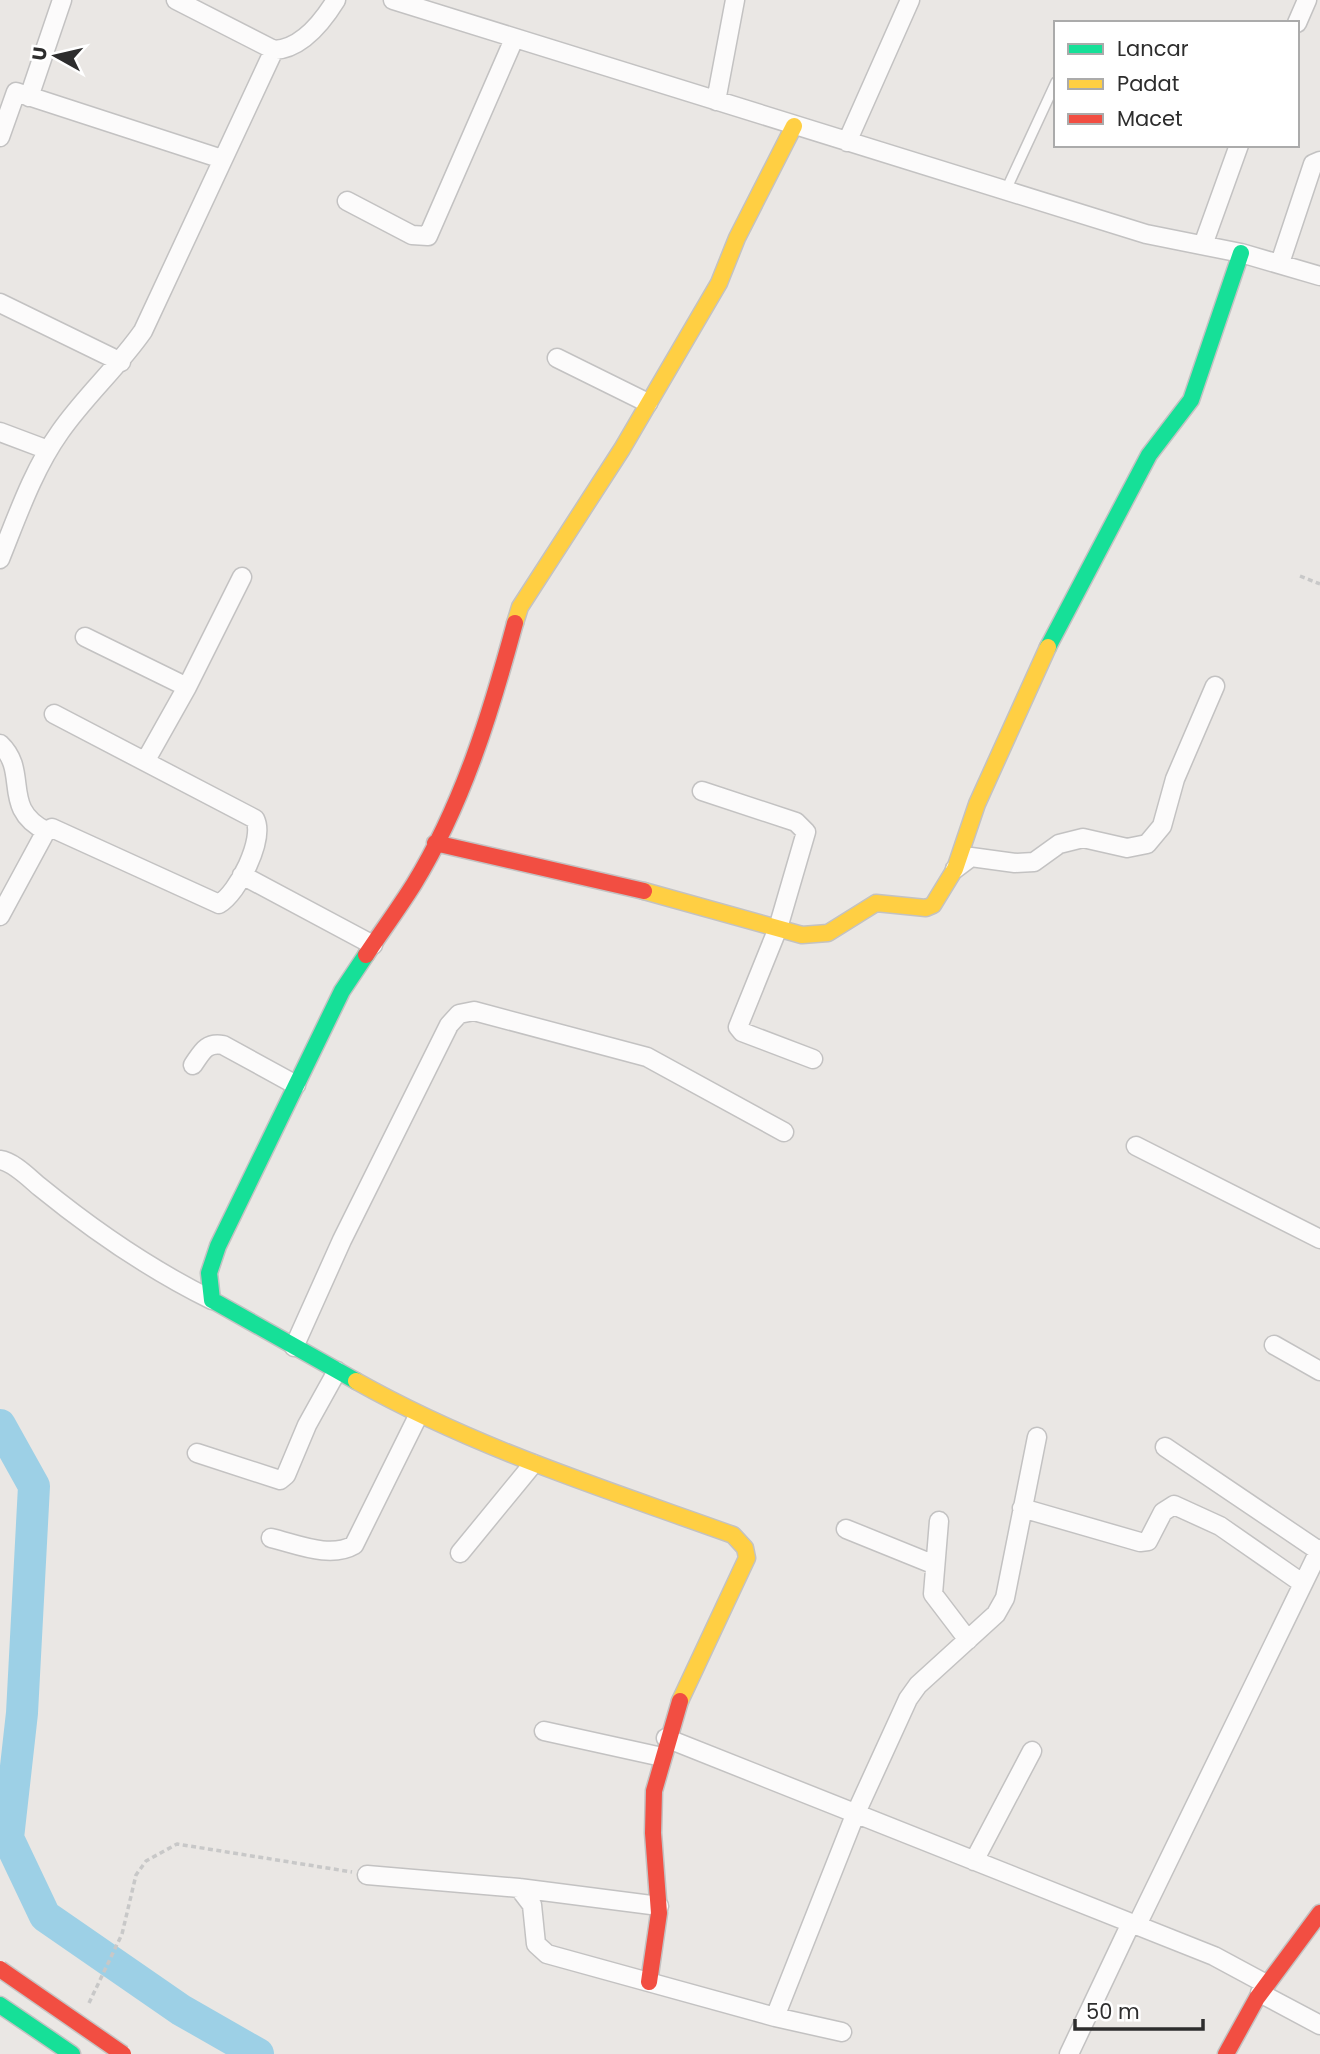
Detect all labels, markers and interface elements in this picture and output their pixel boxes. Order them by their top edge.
north arrow [21,21,91,91]
legend [1054,21,1299,147]
text: Lancar [1117,34,1189,63]
text: U [25,45,54,62]
text: Padat [1117,69,1179,98]
text: Macet [1117,104,1183,133]
scale bar [1075,1988,1203,2032]
text: 50 m [1086,1997,1140,2026]

